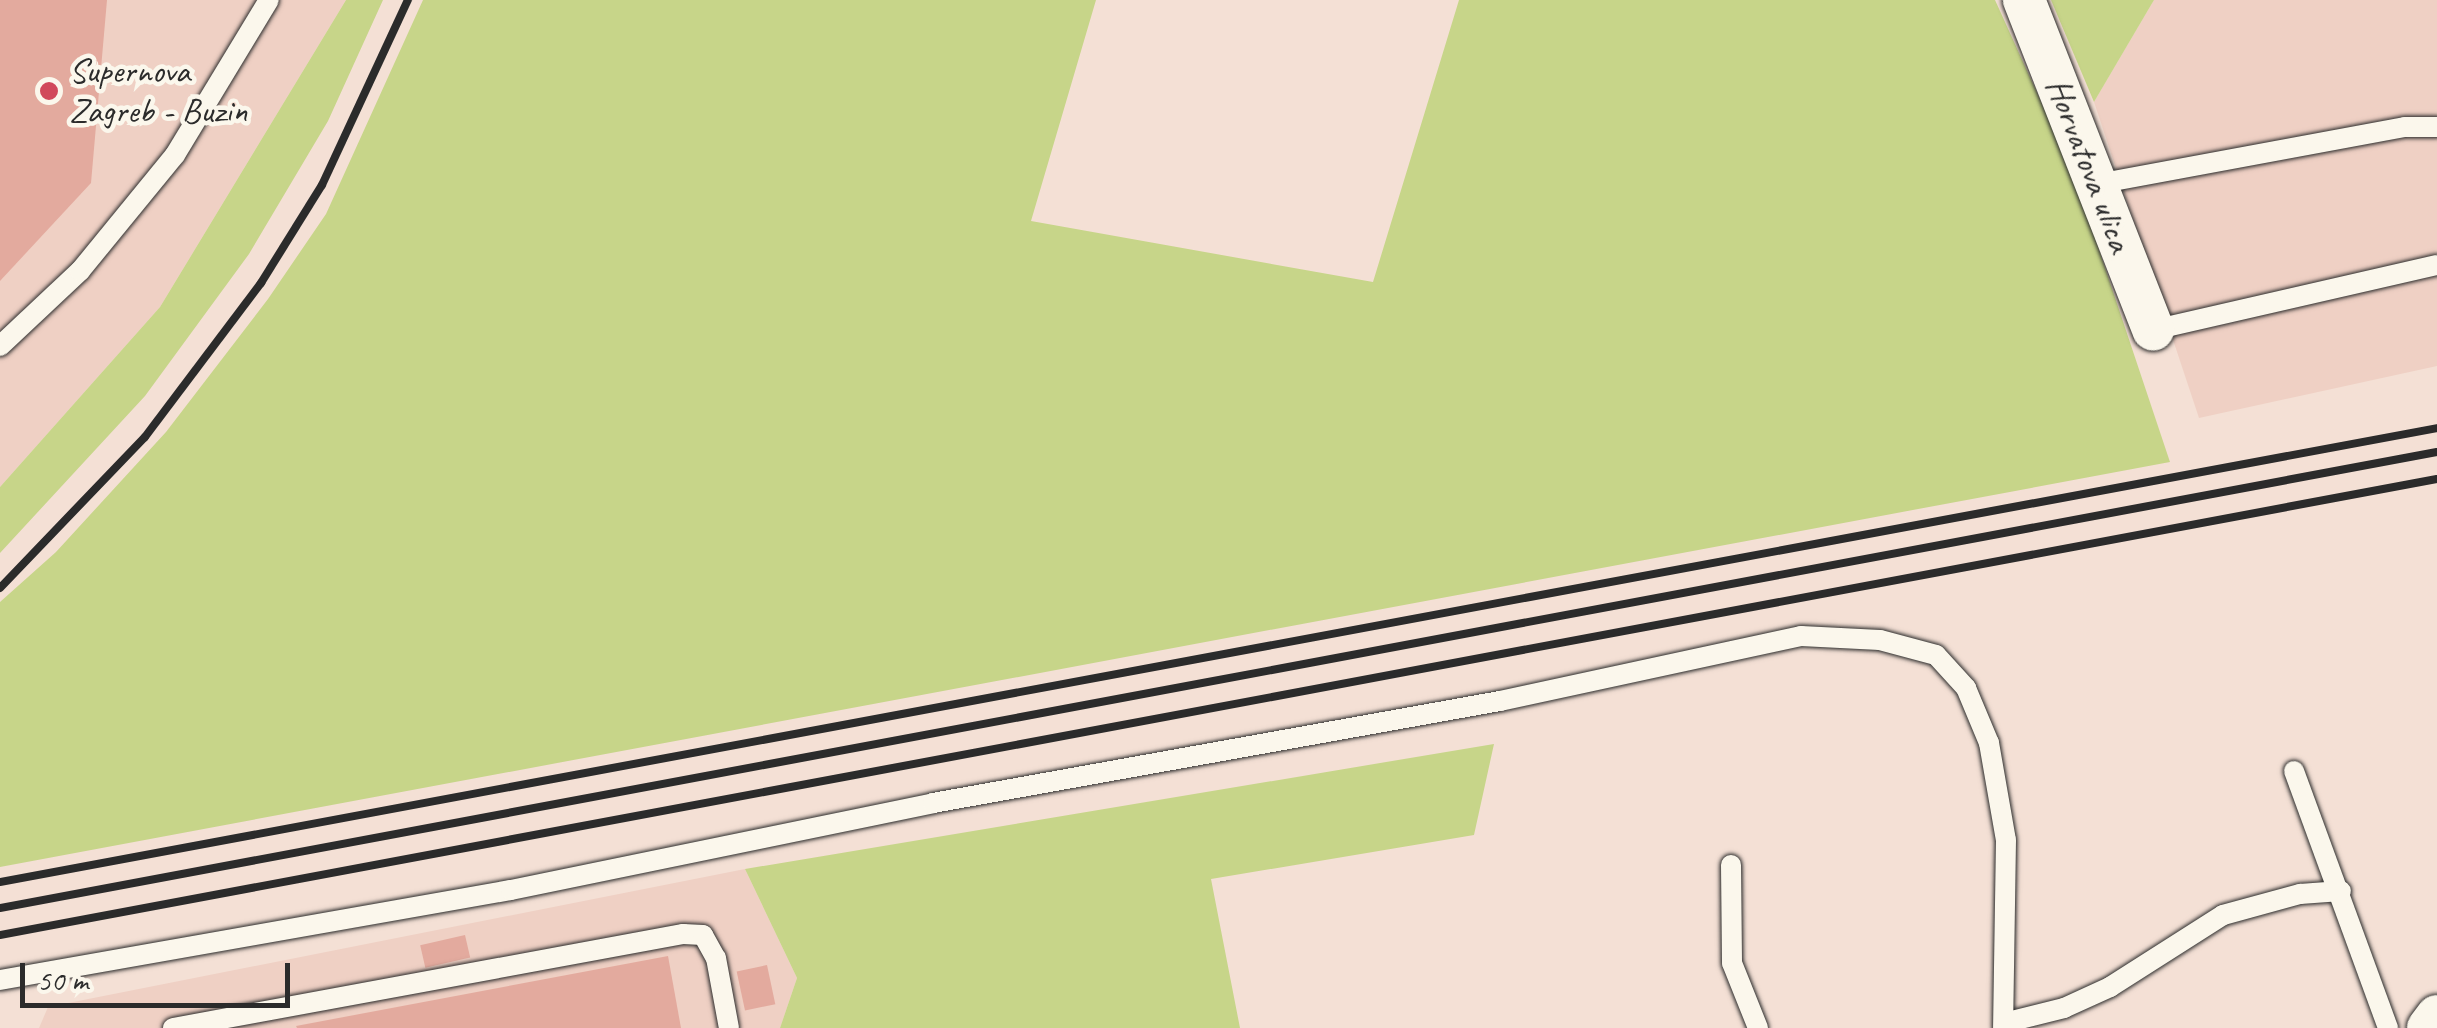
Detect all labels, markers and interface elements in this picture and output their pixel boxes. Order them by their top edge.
place label: Supernova Zagreb - Buzin [69,50,247,132]
street label: Horvatova ulica [2037,73,2141,257]
marker: Supernova Zagreb - Buzin [38,80,60,102]
scale bar [25,943,295,1005]
text: 50 m [37,961,88,999]

